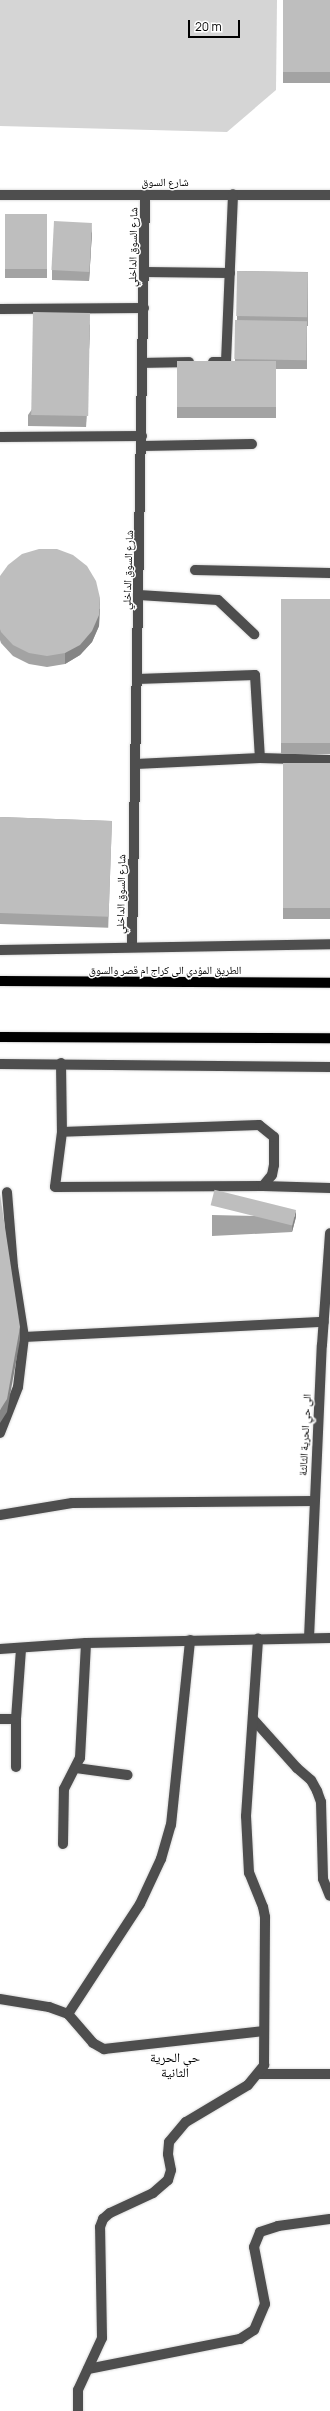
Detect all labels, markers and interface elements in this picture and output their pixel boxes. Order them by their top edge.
scale bar [190,12,242,38]
text: 20 m [195,18,222,35]
street label: شارع السوق [141,175,189,189]
street label: شارع السوق الداخلي [126,207,140,287]
street label: شارع السوق الداخلي [120,530,136,610]
street label: شارع السوق الداخلي [114,854,128,934]
street label: الطريق المؤدي الى كراج ام قصر والسوق [89,963,241,977]
street label: الى حي الحرية الثالثة [296,1394,314,1476]
district label: حي الحرية الثانية [150,2050,200,2081]

